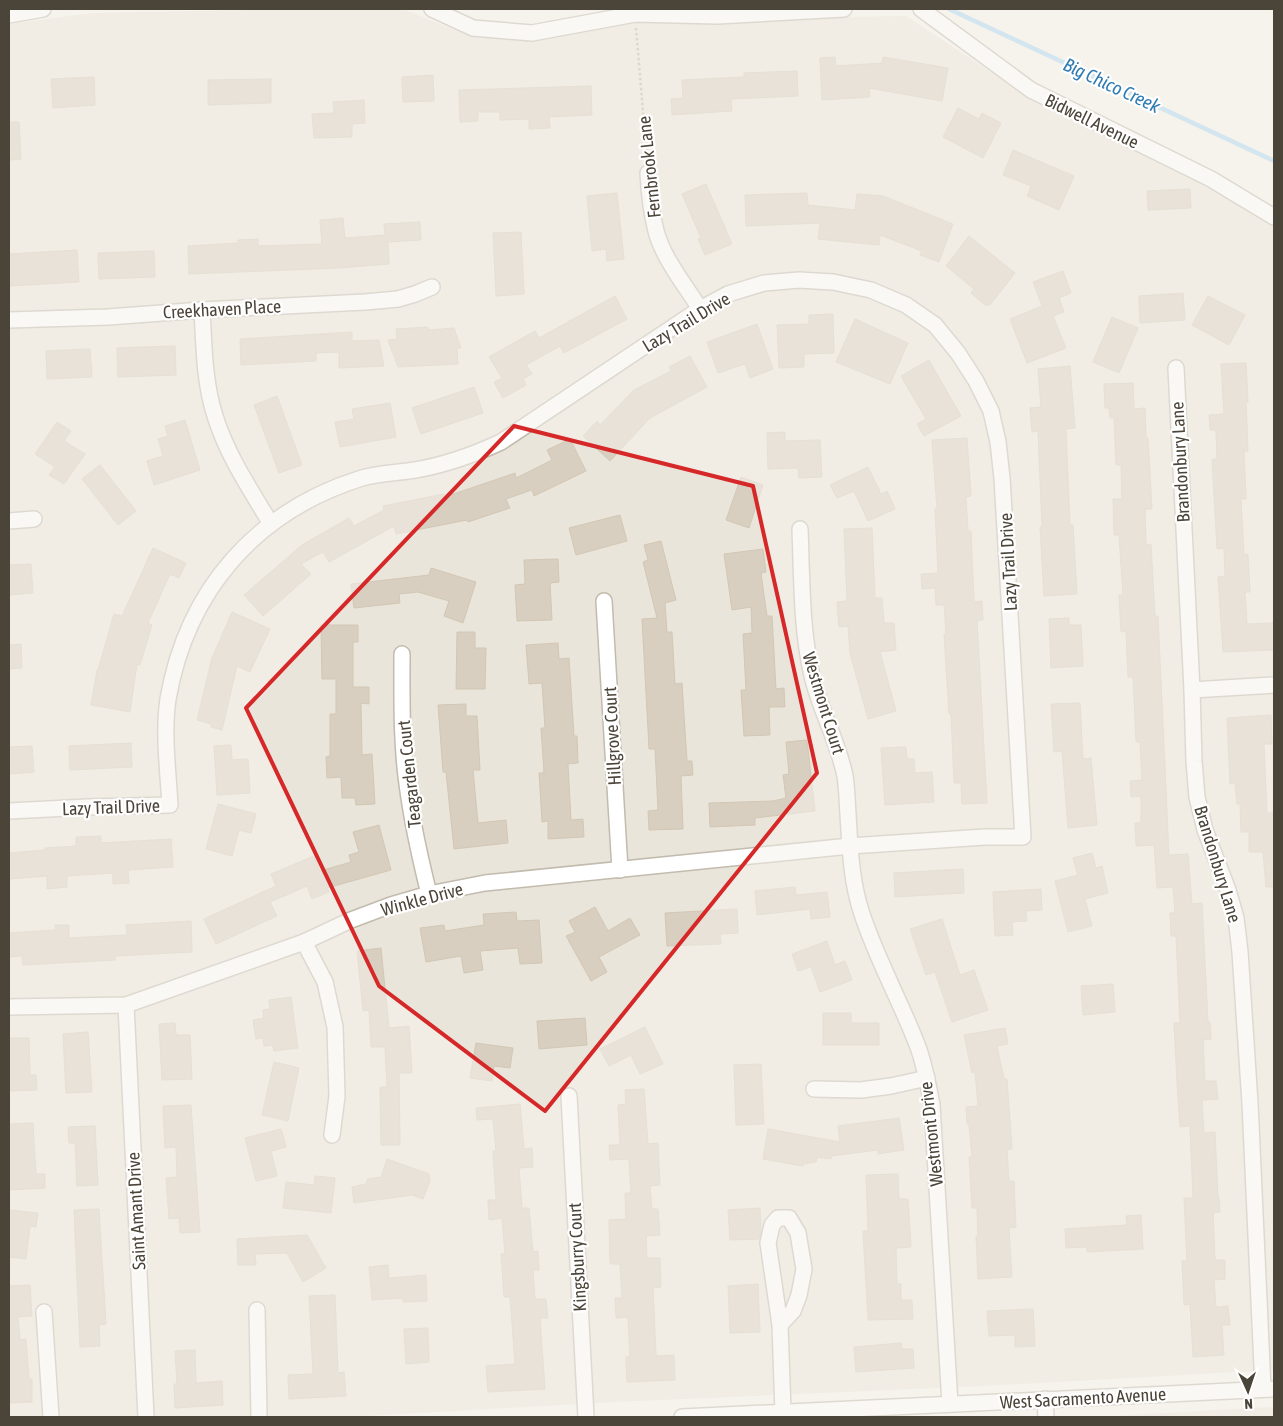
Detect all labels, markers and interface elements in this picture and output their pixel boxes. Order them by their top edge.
water label: Big Chico Creek [1060,53,1165,117]
street label: Bidwell Avenue [1042,89,1142,153]
street label: Fernbrook Lane [633,115,665,219]
street label: Lazy Trail Drive [639,288,733,356]
street label: Creekhaven Place [162,295,282,323]
street label: Brandonbury Lane [1166,401,1194,523]
street label: Lazy Trail Drive [995,512,1021,612]
street label: Westmont Court [799,649,849,757]
street label: Hillgrove Court [599,686,625,786]
street label: Teagarden Court [393,719,425,829]
street label: Lazy Trail Drive [62,795,160,819]
street label: Brandonbury Lane [1190,803,1246,925]
street label: Winkle Drive [379,878,465,920]
street label: Westmont Drive [915,1081,947,1187]
street label: Saint Amant Drive [122,1152,150,1270]
street label: Kingsburry Court [564,1202,590,1312]
north arrow [1223,1366,1273,1416]
street label: West Sacramento Avenue [999,1383,1167,1413]
text: N [1244,1396,1253,1412]

